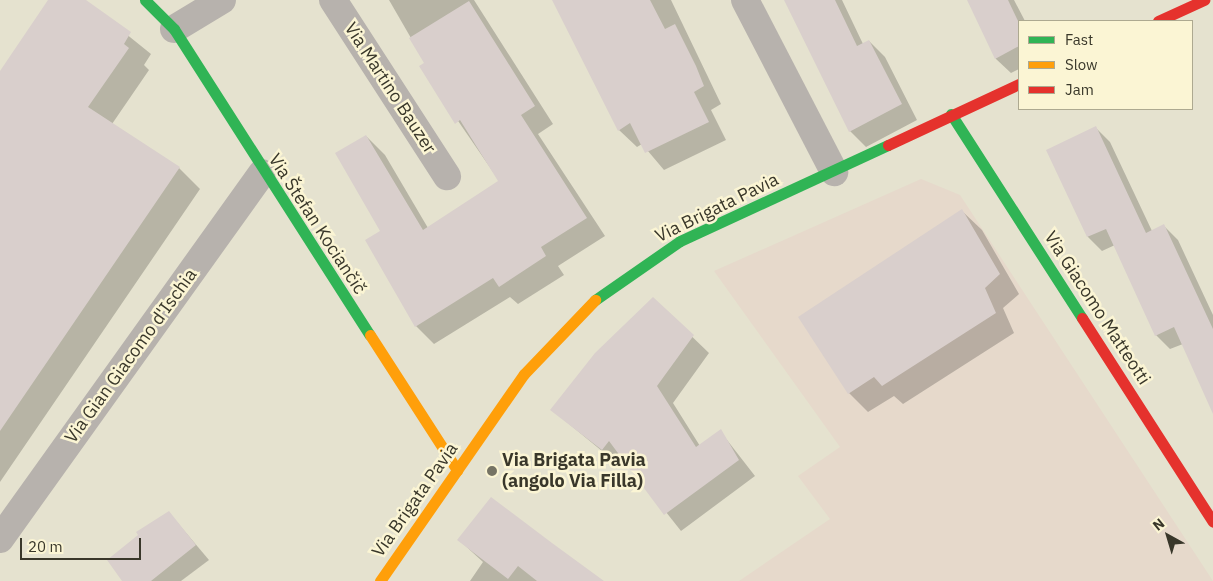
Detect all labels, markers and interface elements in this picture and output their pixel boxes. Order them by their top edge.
street label: Via Martino Bauzer [340,18,440,158]
legend [1018,20,1193,110]
text: Fast [1065,30,1093,49]
text: Slow [1065,55,1098,74]
text: Jam [1065,80,1094,99]
street label: Via Štefan Kociančič [264,150,370,298]
street label: Via Brigata Pavia [652,169,782,247]
street label: Via Giacomo Matteotti [1039,227,1155,389]
street label: Via Gian Giacomo d'Ischia [60,265,202,447]
street label: Via Brigata Pavia [368,439,462,561]
place label: Via Brigata Pavia (angolo Via Filla) [502,450,646,492]
marker: Via Brigata Pavia (angolo Via Filla) [486,465,498,477]
north arrow [1143,511,1193,561]
text: N [1149,514,1168,535]
scale bar [22,528,144,560]
text: 20 m [28,537,63,556]

